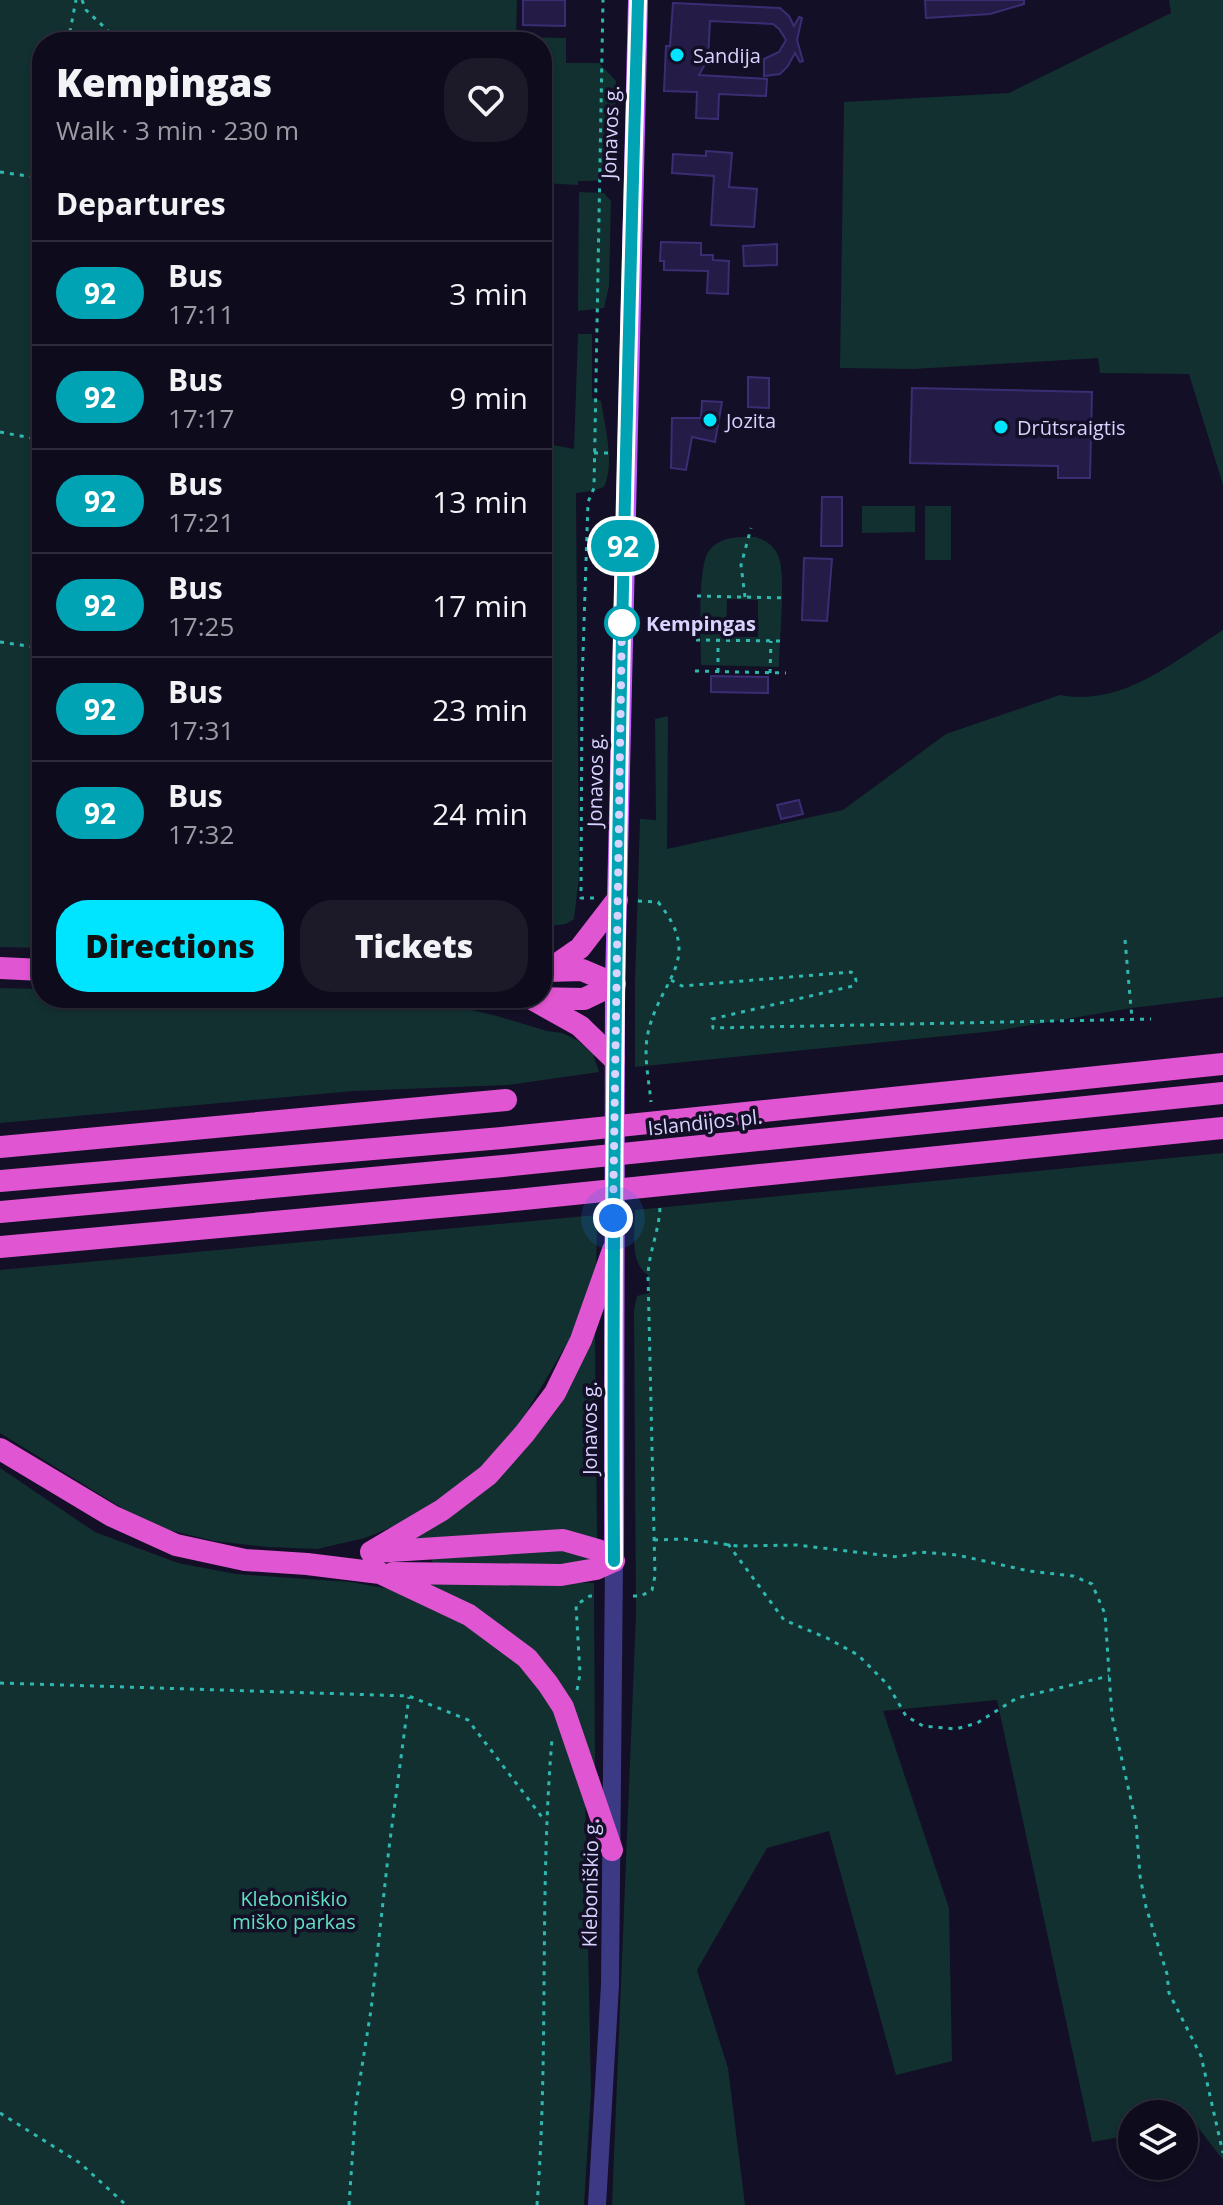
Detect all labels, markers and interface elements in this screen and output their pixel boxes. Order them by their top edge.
place label: Sandija [693,42,761,69]
marker: Sandija [668,46,686,64]
text: Kempingas [56,56,272,108]
button: heart [444,58,528,142]
street label: Jonavos g. [595,85,625,181]
text: Walk · 3 min · 230 m [56,112,299,148]
text: Departures [56,183,226,224]
text: Bus [168,255,223,296]
text: 3 min [449,273,528,314]
text: 92 [84,274,116,312]
text: 17:11 [168,296,234,332]
text: Bus [168,359,223,400]
text: 9 min [449,377,528,418]
text: 92 [84,378,116,416]
text: 17:17 [168,400,234,436]
place label: Jozita [724,407,776,434]
marker: Jozita [701,411,719,429]
place label: Drūtsraigtis [1017,414,1126,441]
marker: Drūtsraigtis [992,418,1010,436]
text: Bus [168,463,223,504]
text: 13 min [432,481,528,522]
text: 92 [84,482,116,520]
text: 17:21 [168,504,234,540]
line badge: 92 [587,520,659,572]
text: 92 [607,527,639,565]
text: Bus [168,567,223,608]
text: 17 min [432,585,528,626]
text: 92 [84,586,116,624]
marker: Kempingas [605,606,639,640]
text: 17:25 [168,608,234,644]
place label: Kempingas [646,610,756,637]
text: Bus [168,671,223,712]
text: 23 min [432,689,528,730]
text: 92 [84,690,116,728]
text: 17:31 [168,712,234,748]
street label: Jonavos g. [581,733,609,829]
text: Bus [168,775,223,816]
text: 24 min [432,793,528,834]
text: 92 [84,794,116,832]
text: 17:32 [168,816,234,852]
button: Directions [56,900,284,992]
button: Tickets [300,900,528,992]
street label: Islandijos pl. [646,1103,764,1141]
your location [593,1198,633,1238]
street label: Jonavos g. [576,1381,603,1477]
street label: Kleboniškio g. [575,1819,605,1947]
park label: Kleboniškio miško parkas [232,1885,356,1935]
map controls [1118,2100,1198,2180]
button: layers [1118,2100,1198,2180]

